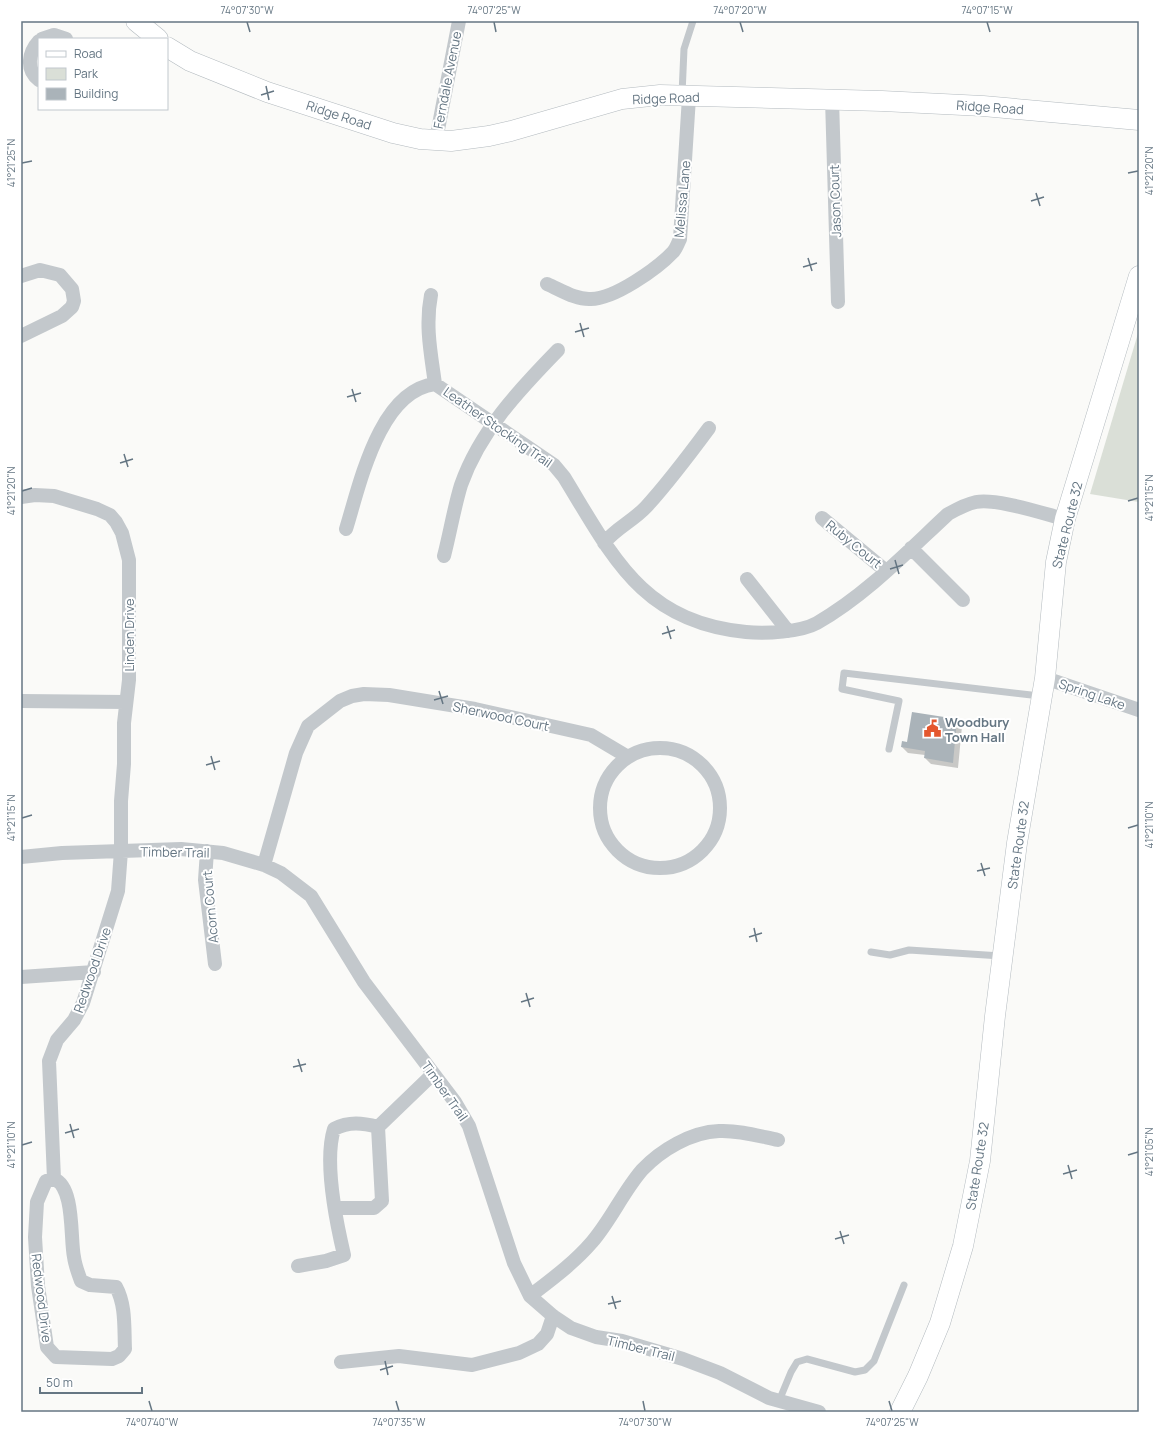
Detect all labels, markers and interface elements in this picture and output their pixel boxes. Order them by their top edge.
text: 74°07'30"W [220,3,274,17]
text: 74°07'25"W [467,3,521,17]
text: 74°07'20"W [713,3,767,17]
text: 74°07'15"W [961,3,1013,17]
street label: Ferndale Avenue [429,29,465,130]
legend [38,38,168,110]
text: Road [74,45,102,62]
text: Park [74,65,99,82]
text: Building [74,85,118,102]
street label: Ridge Road [632,88,700,108]
street label: Ridge Road [304,96,374,134]
street label: Ridge Road [956,96,1024,118]
text: 41°21'25"N [4,139,18,187]
text: 41°21'20"N [1142,147,1156,195]
street label: Melissa Lane [670,159,694,238]
street label: Jason Court [825,164,845,238]
street label: Leather Stocking Trail [440,383,556,471]
text: 41°21'20"N [4,467,18,515]
text: 41°21'15"N [1142,475,1156,521]
street label: State Route 32 [1048,480,1086,570]
street label: Ruby Court [822,516,886,572]
street label: Linden Drive [120,598,138,672]
street label: Spring Lake [1056,674,1128,714]
street label: Sherwood Court [451,697,551,735]
place label: Woodbury Town Hall [945,713,1010,746]
public building icon: Woodbury Town Hall [922,719,942,739]
text: 41°21'15"N [4,795,18,841]
street label: State Route 32 [1003,800,1033,890]
text: 41°21'10"N [1142,801,1156,848]
street label: Timber Trail [140,842,210,862]
street label: Acorn Court [198,870,222,944]
street label: Redwood Drive [69,924,115,1015]
street label: Timber Trail [418,1057,472,1125]
text: 41°21'10"N [4,1121,18,1168]
street label: State Route 32 [961,1121,993,1211]
text: 41°21'05"N [1142,1128,1156,1176]
street label: Redwood Drive [28,1253,56,1344]
street label: Timber Trail [605,1331,677,1365]
scale bar [40,1369,142,1395]
text: 50 m [46,1374,73,1391]
text: 74°07'40"W [126,1415,179,1429]
text: 74°07'35"W [373,1415,426,1429]
text: 74°07'30"W [618,1415,672,1429]
text: 74°07'25"W [865,1415,919,1429]

